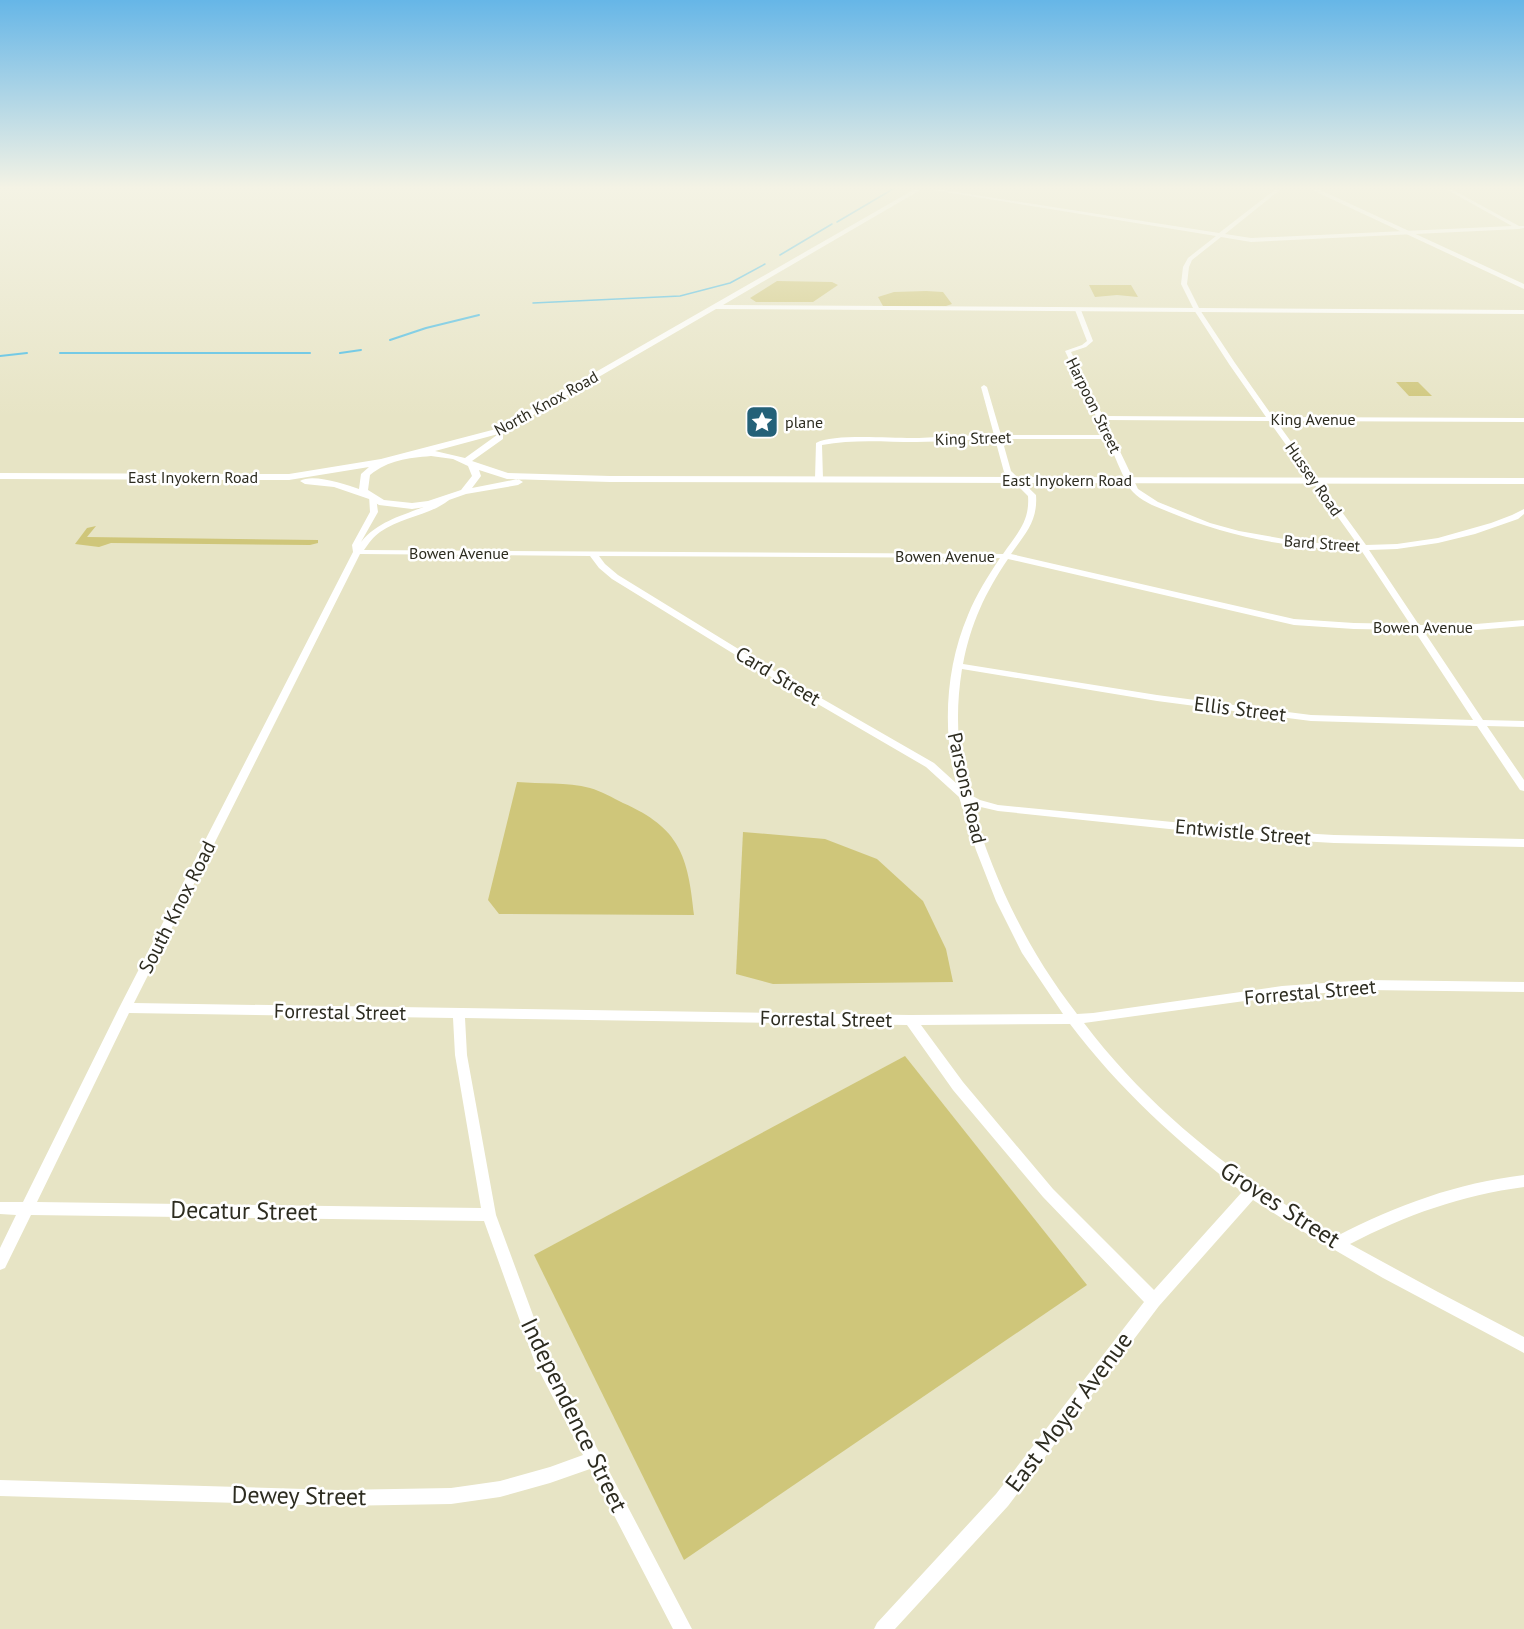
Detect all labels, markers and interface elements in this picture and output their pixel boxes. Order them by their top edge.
street label: Harpoon Street [1062,354,1126,457]
street label: North Knox Road [490,366,602,440]
place icon: plane [744,404,780,440]
street label: King Avenue [1270,409,1356,429]
place label: plane [785,412,823,432]
street label: King Street [934,427,1012,449]
street label: Hussey Road [1281,438,1347,520]
street label: East Inyokern Road [128,467,258,487]
street label: East Inyokern Road [1002,470,1132,490]
street label: Bard Street [1283,530,1361,556]
street label: Bowen Avenue [409,543,509,563]
street label: Bowen Avenue [895,546,995,566]
street label: Bowen Avenue [1373,617,1473,637]
street label: Card Street [731,640,826,712]
street label: Ellis Street [1192,690,1288,728]
street label: Parsons Road [942,730,992,846]
street label: Entwistle Street [1174,813,1312,851]
street label: South Knox Road [132,836,222,978]
street label: Forrestal Street [1243,973,1377,1011]
street label: Forrestal Street [274,998,407,1026]
street label: Forrestal Street [760,1005,893,1033]
street label: Groves Street [1214,1154,1346,1255]
street label: Decatur Street [170,1194,318,1227]
street label: Independence Street [514,1313,635,1517]
street label: East Moyer Avenue [998,1325,1139,1498]
street label: Dewey Street [231,1479,367,1512]

